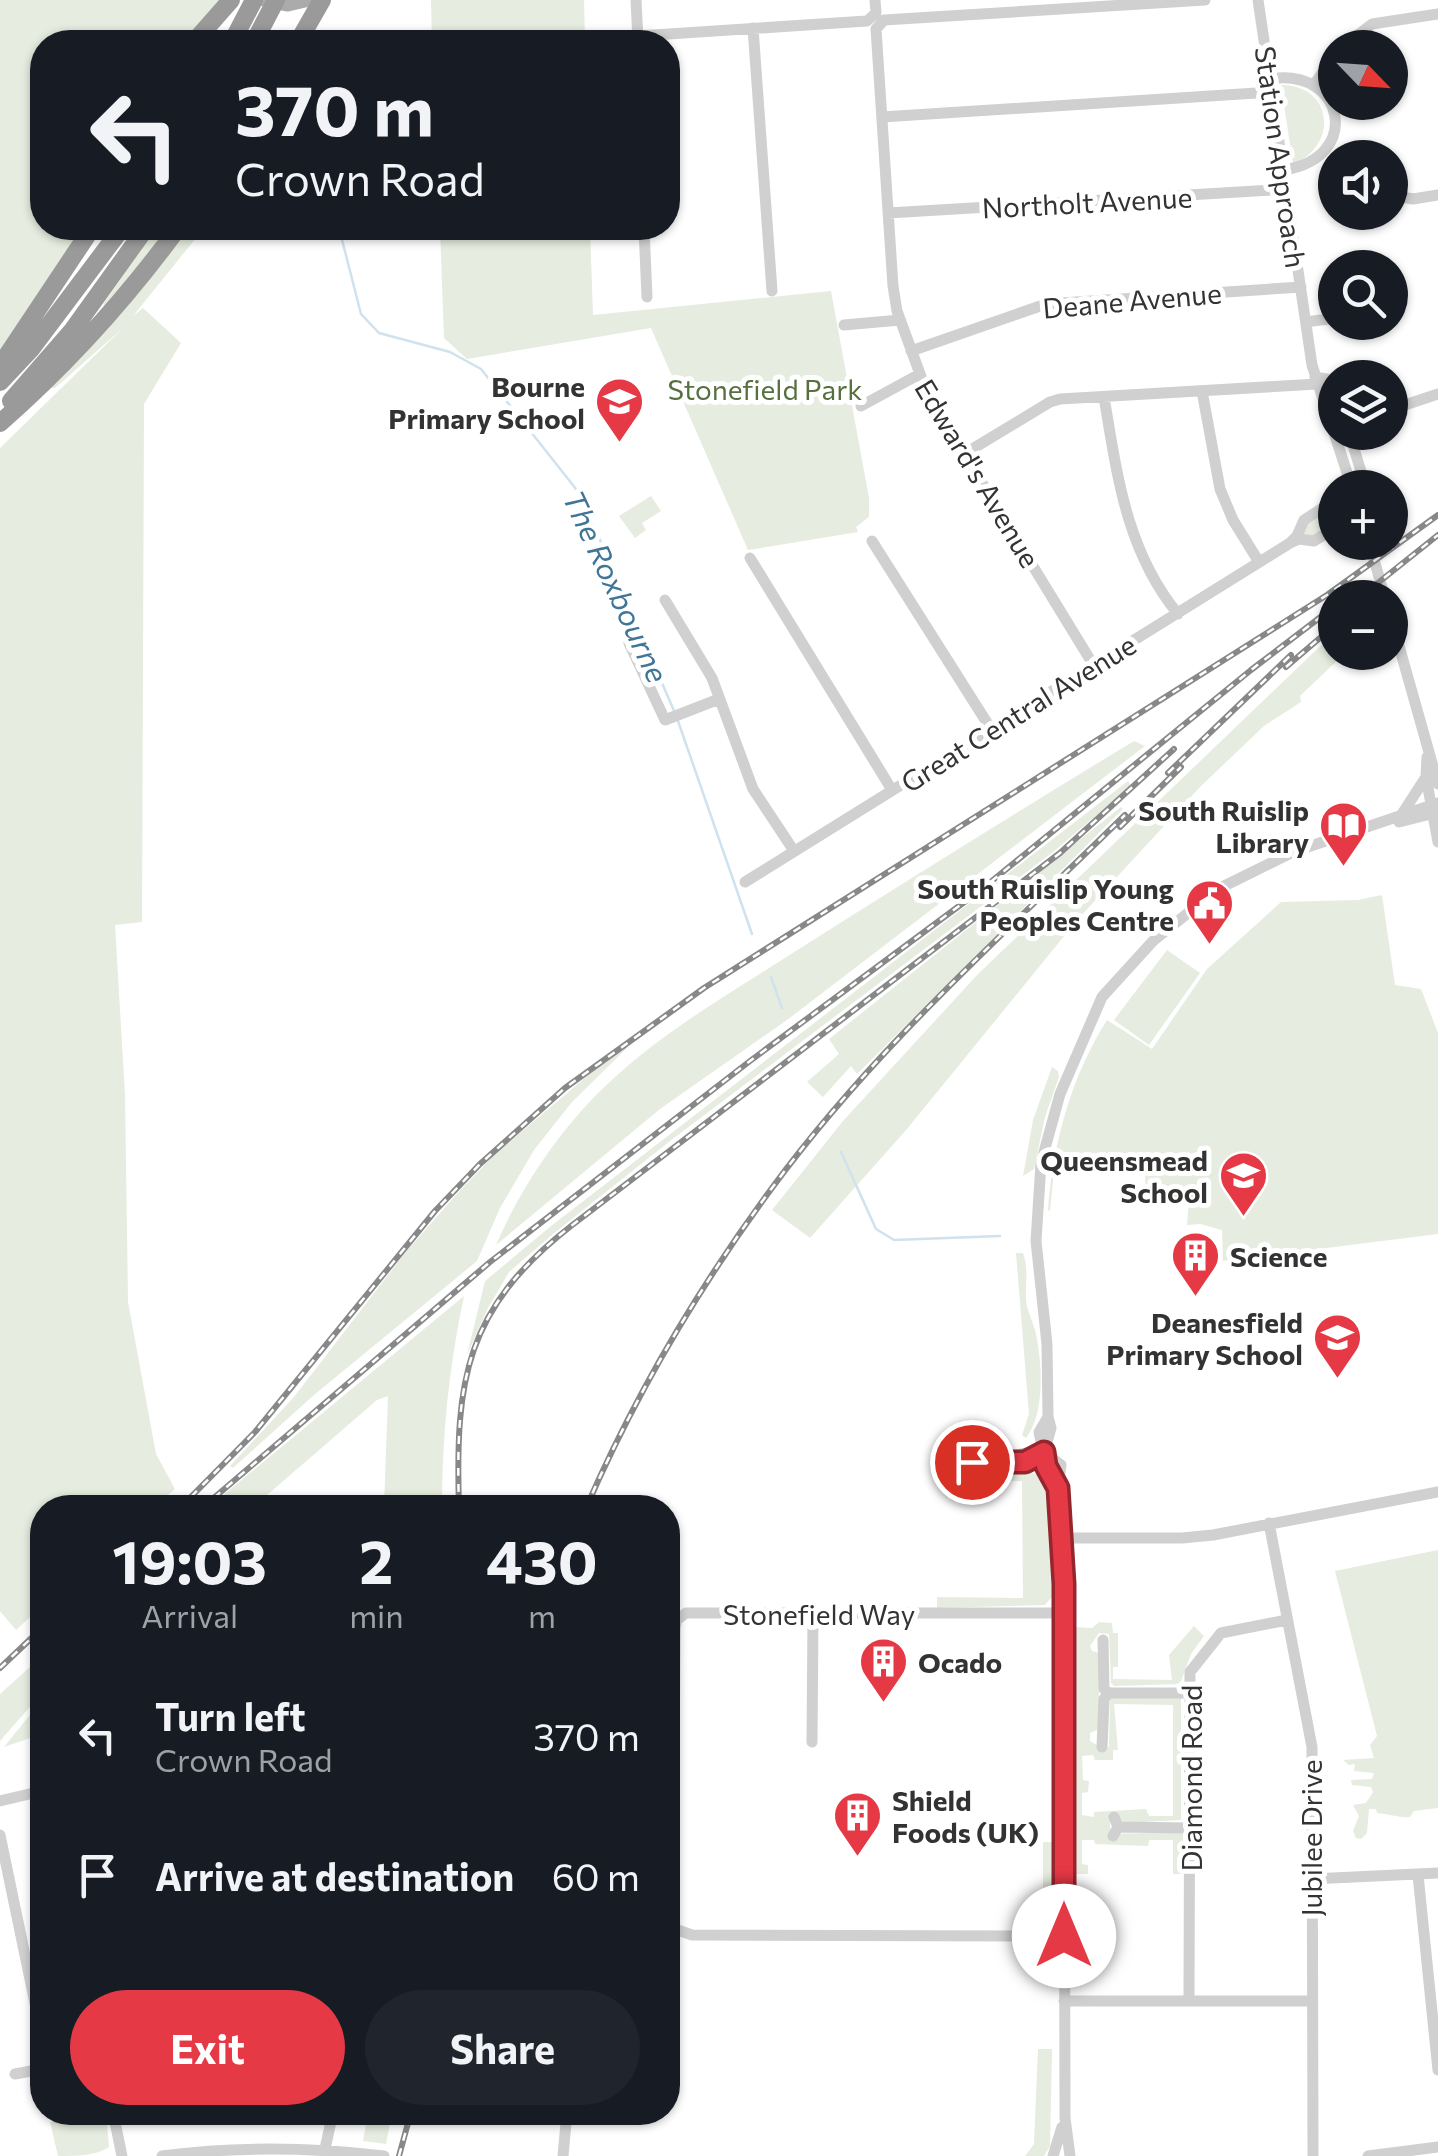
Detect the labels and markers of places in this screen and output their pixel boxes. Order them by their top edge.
place label: Bourne Primary School [388,369,585,435]
school or university icon: Bourne Primary School [594,376,646,444]
place label: South Ruislip Library [1138,793,1309,859]
library icon: South Ruislip Library [1318,800,1370,868]
place label: South Ruislip Young Peoples Centre [917,871,1174,937]
public building icon: South Ruislip Young Peoples Centre [1183,878,1235,946]
place label: Queensmead School [1040,1143,1208,1209]
school or university icon: Queensmead School [1217,1150,1269,1218]
building icon: Science [1169,1230,1221,1298]
place label: Science [1230,1239,1327,1273]
place label: Deanesfield Primary School [1106,1305,1303,1371]
school or university icon: Deanesfield Primary School [1312,1312,1364,1380]
pin [930,1420,1015,1505]
building icon: Ocado [857,1636,909,1704]
place label: Ocado [918,1645,1002,1679]
place label: Shield Foods (UK) [892,1783,1039,1849]
building icon: Shield Foods (UK) [831,1790,883,1858]

